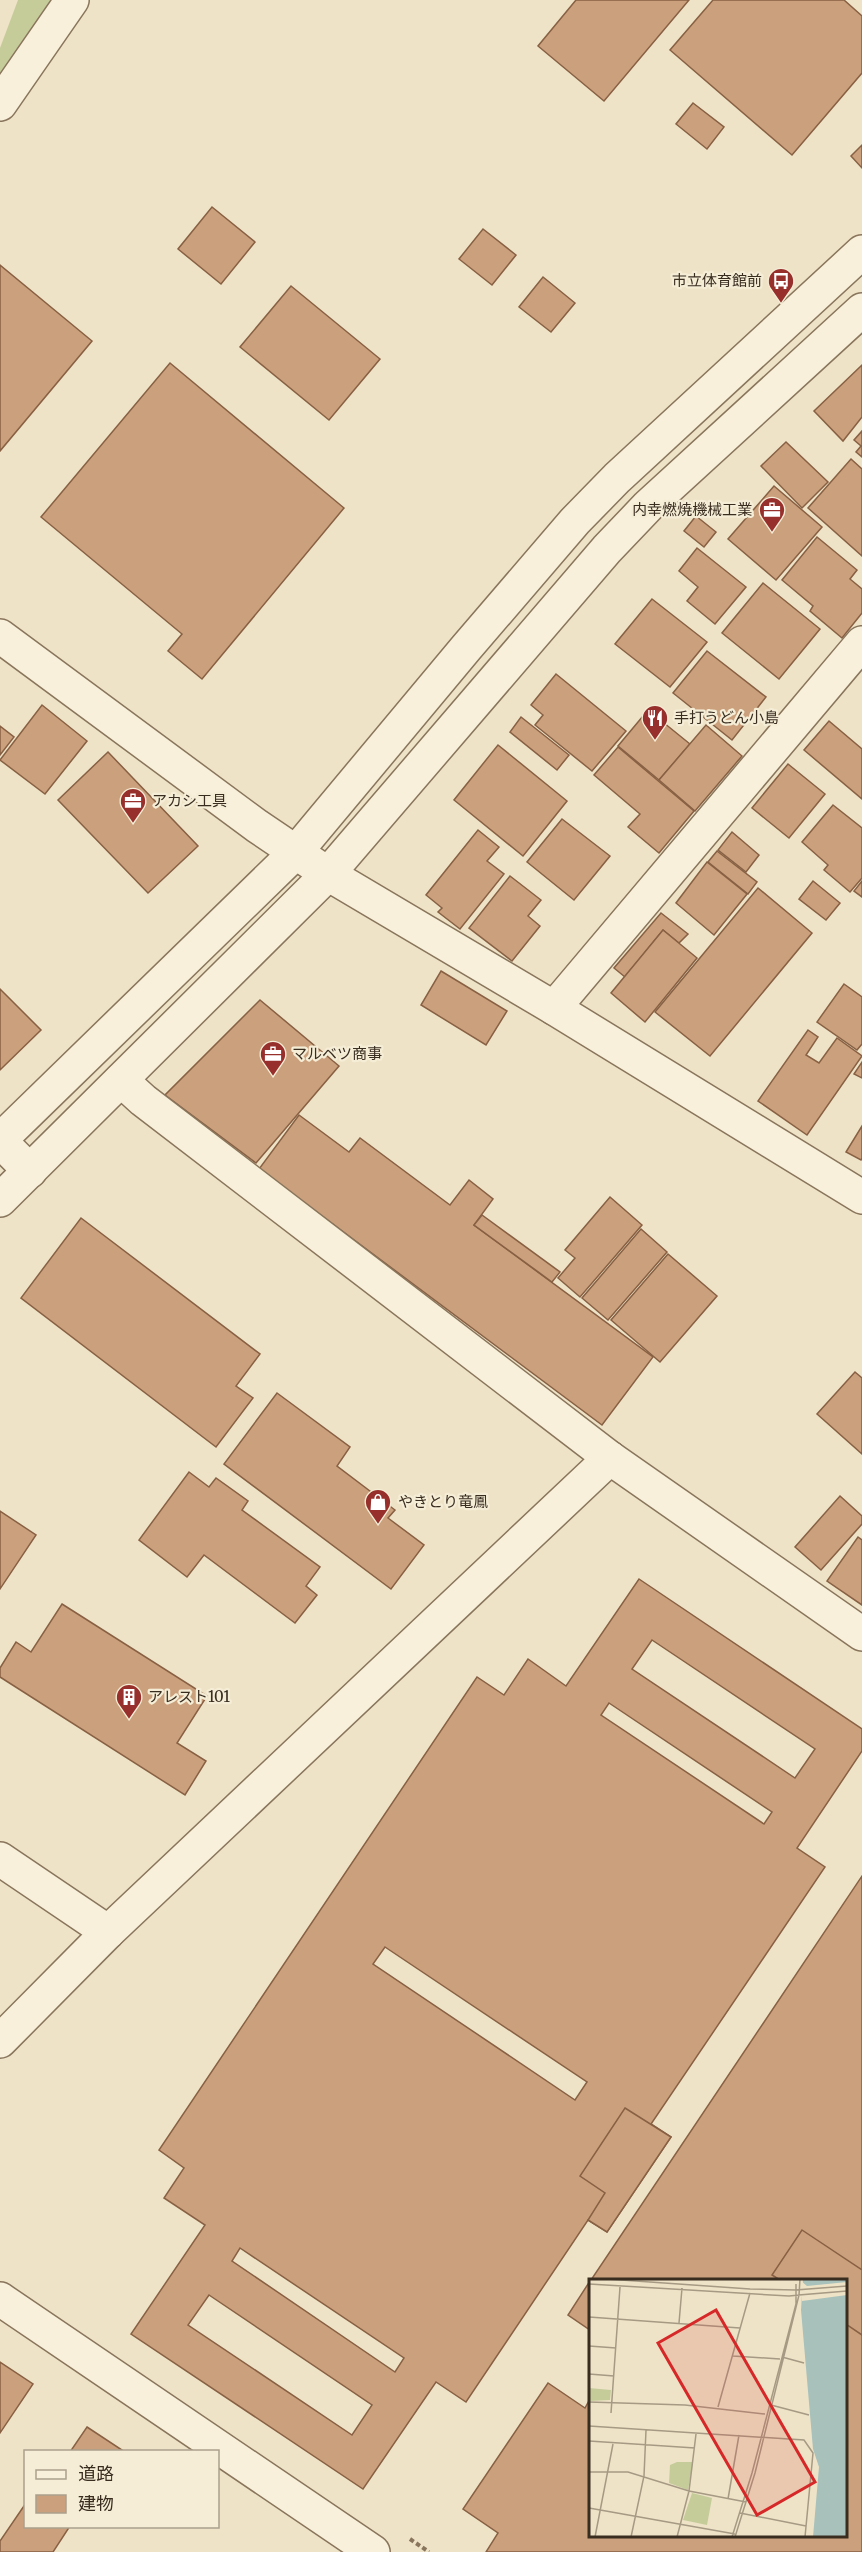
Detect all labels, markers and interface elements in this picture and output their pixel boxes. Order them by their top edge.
bus stop icon: 市立体育館前 [766,266,796,304]
place label: 市立体育館前 [672,271,762,290]
office icon: 内幸燃焼機械工業 [757,495,787,533]
place label: 内幸燃焼機械工業 [632,500,752,519]
restaurant icon: 手打うどん小島 [640,703,670,741]
place label: 手打うどん小島 [674,708,779,727]
office icon: アカシ工具 [118,786,148,824]
place label: アカシ工具 [152,791,227,810]
office icon: マルベツ商事 [258,1039,288,1077]
place label: マルベツ商事 [292,1044,382,1063]
shop icon: やきとり竜鳳 [363,1487,393,1525]
place label: やきとり竜鳳 [398,1492,488,1511]
building icon: アレスト101 [114,1682,144,1720]
place label: アレスト101 [148,1687,230,1706]
inset map [589,2279,847,2537]
legend [24,2450,219,2528]
text: 道路 [78,2462,114,2485]
text: 建物 [78,2492,114,2515]

